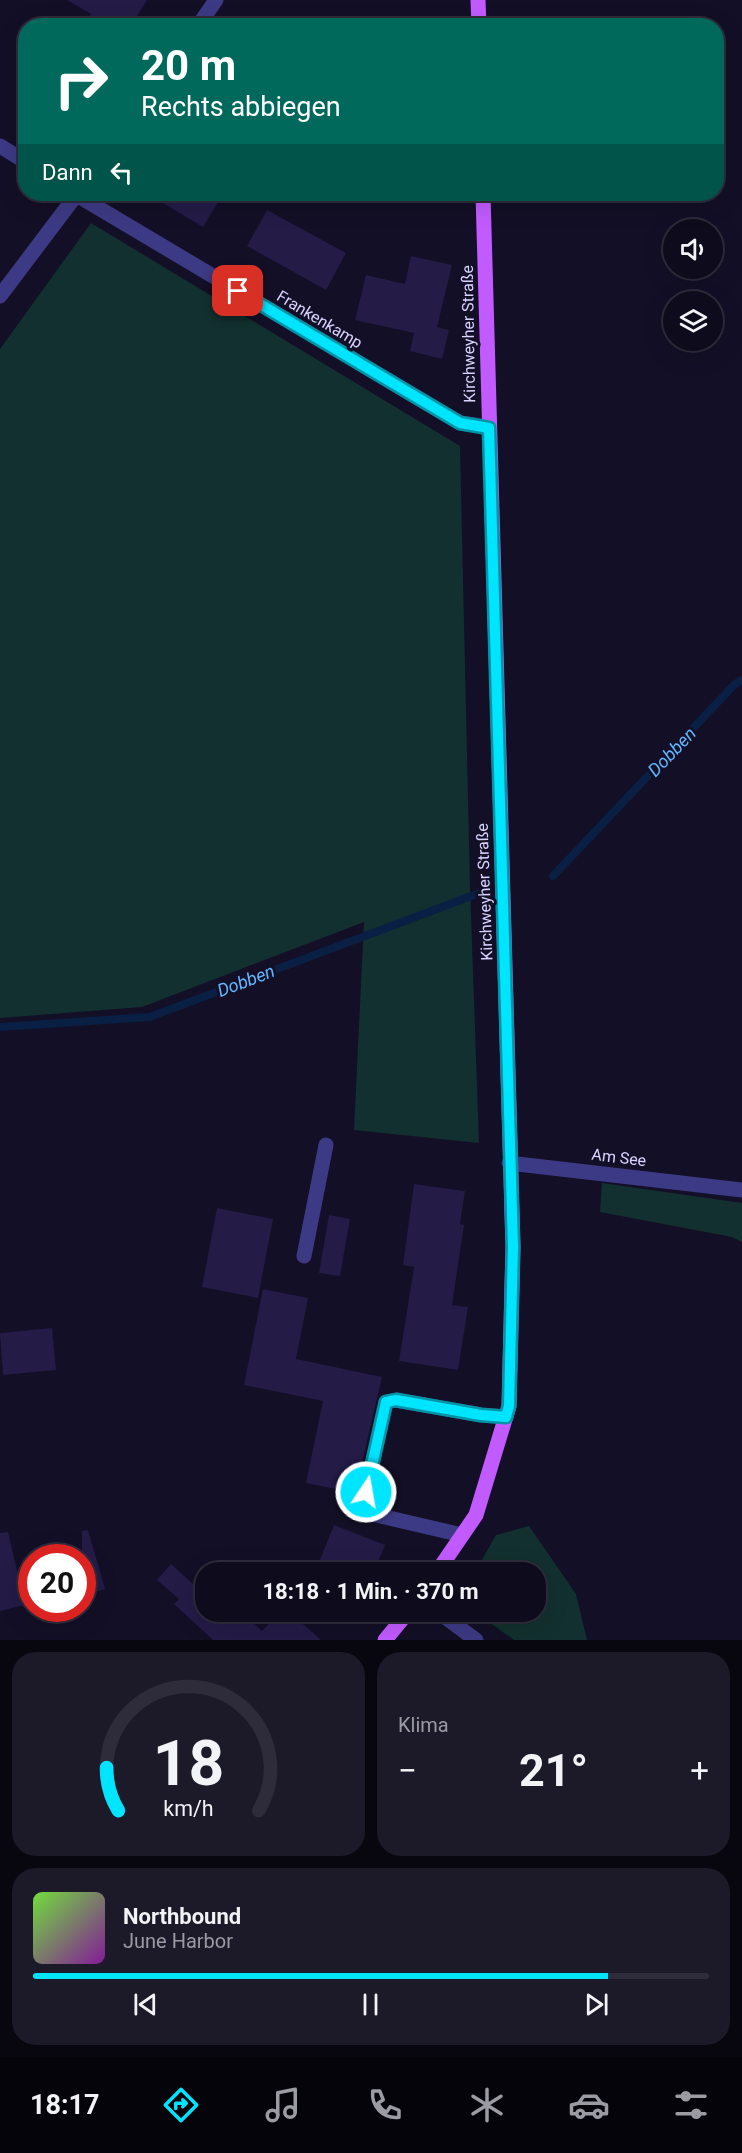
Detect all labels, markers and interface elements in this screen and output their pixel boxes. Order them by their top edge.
text: 20 m [141,41,236,90]
icon: right [42,42,120,120]
text: Rechts abbiegen [141,91,341,123]
icon: left [105,156,138,189]
text: Dann [42,160,93,185]
map controls [663,219,723,351]
button: sound [663,219,723,279]
pin [212,265,263,316]
street label: Kirchweyher Straße [458,265,479,403]
icon: arrive [221,274,254,307]
street label: Frankenkamp [274,286,366,352]
button: layers [663,291,723,351]
water label: Dobben [643,723,700,781]
street label: Kirchweyher Straße [473,823,496,961]
water label: Dobben [214,960,278,1001]
street label: Am See [591,1145,647,1170]
position arrow [334,1460,398,1524]
speed limit sign: 20 [18,1544,96,1622]
text: 18:18 · 1 Min. · 370 m [262,1579,479,1604]
text: Klima [398,1713,449,1737]
text: 18 [153,1727,224,1800]
text: 21° [519,1744,588,1797]
text: − [398,1751,417,1790]
text: + [690,1751,709,1790]
text: km/h [163,1796,214,1821]
text: Northbound [123,1904,241,1929]
text: June Harbor [123,1929,233,1953]
icon: previous [129,1988,162,2021]
icon: pause [354,1988,387,2021]
icon: next [580,1988,613,2021]
icon: directions [160,2084,202,2126]
icon: music [262,2084,304,2126]
icon: phone [364,2084,406,2126]
icon: climate [466,2084,508,2126]
icon: car [568,2084,610,2126]
icon: filters [670,2084,712,2126]
text: 18:17 [30,2089,100,2121]

